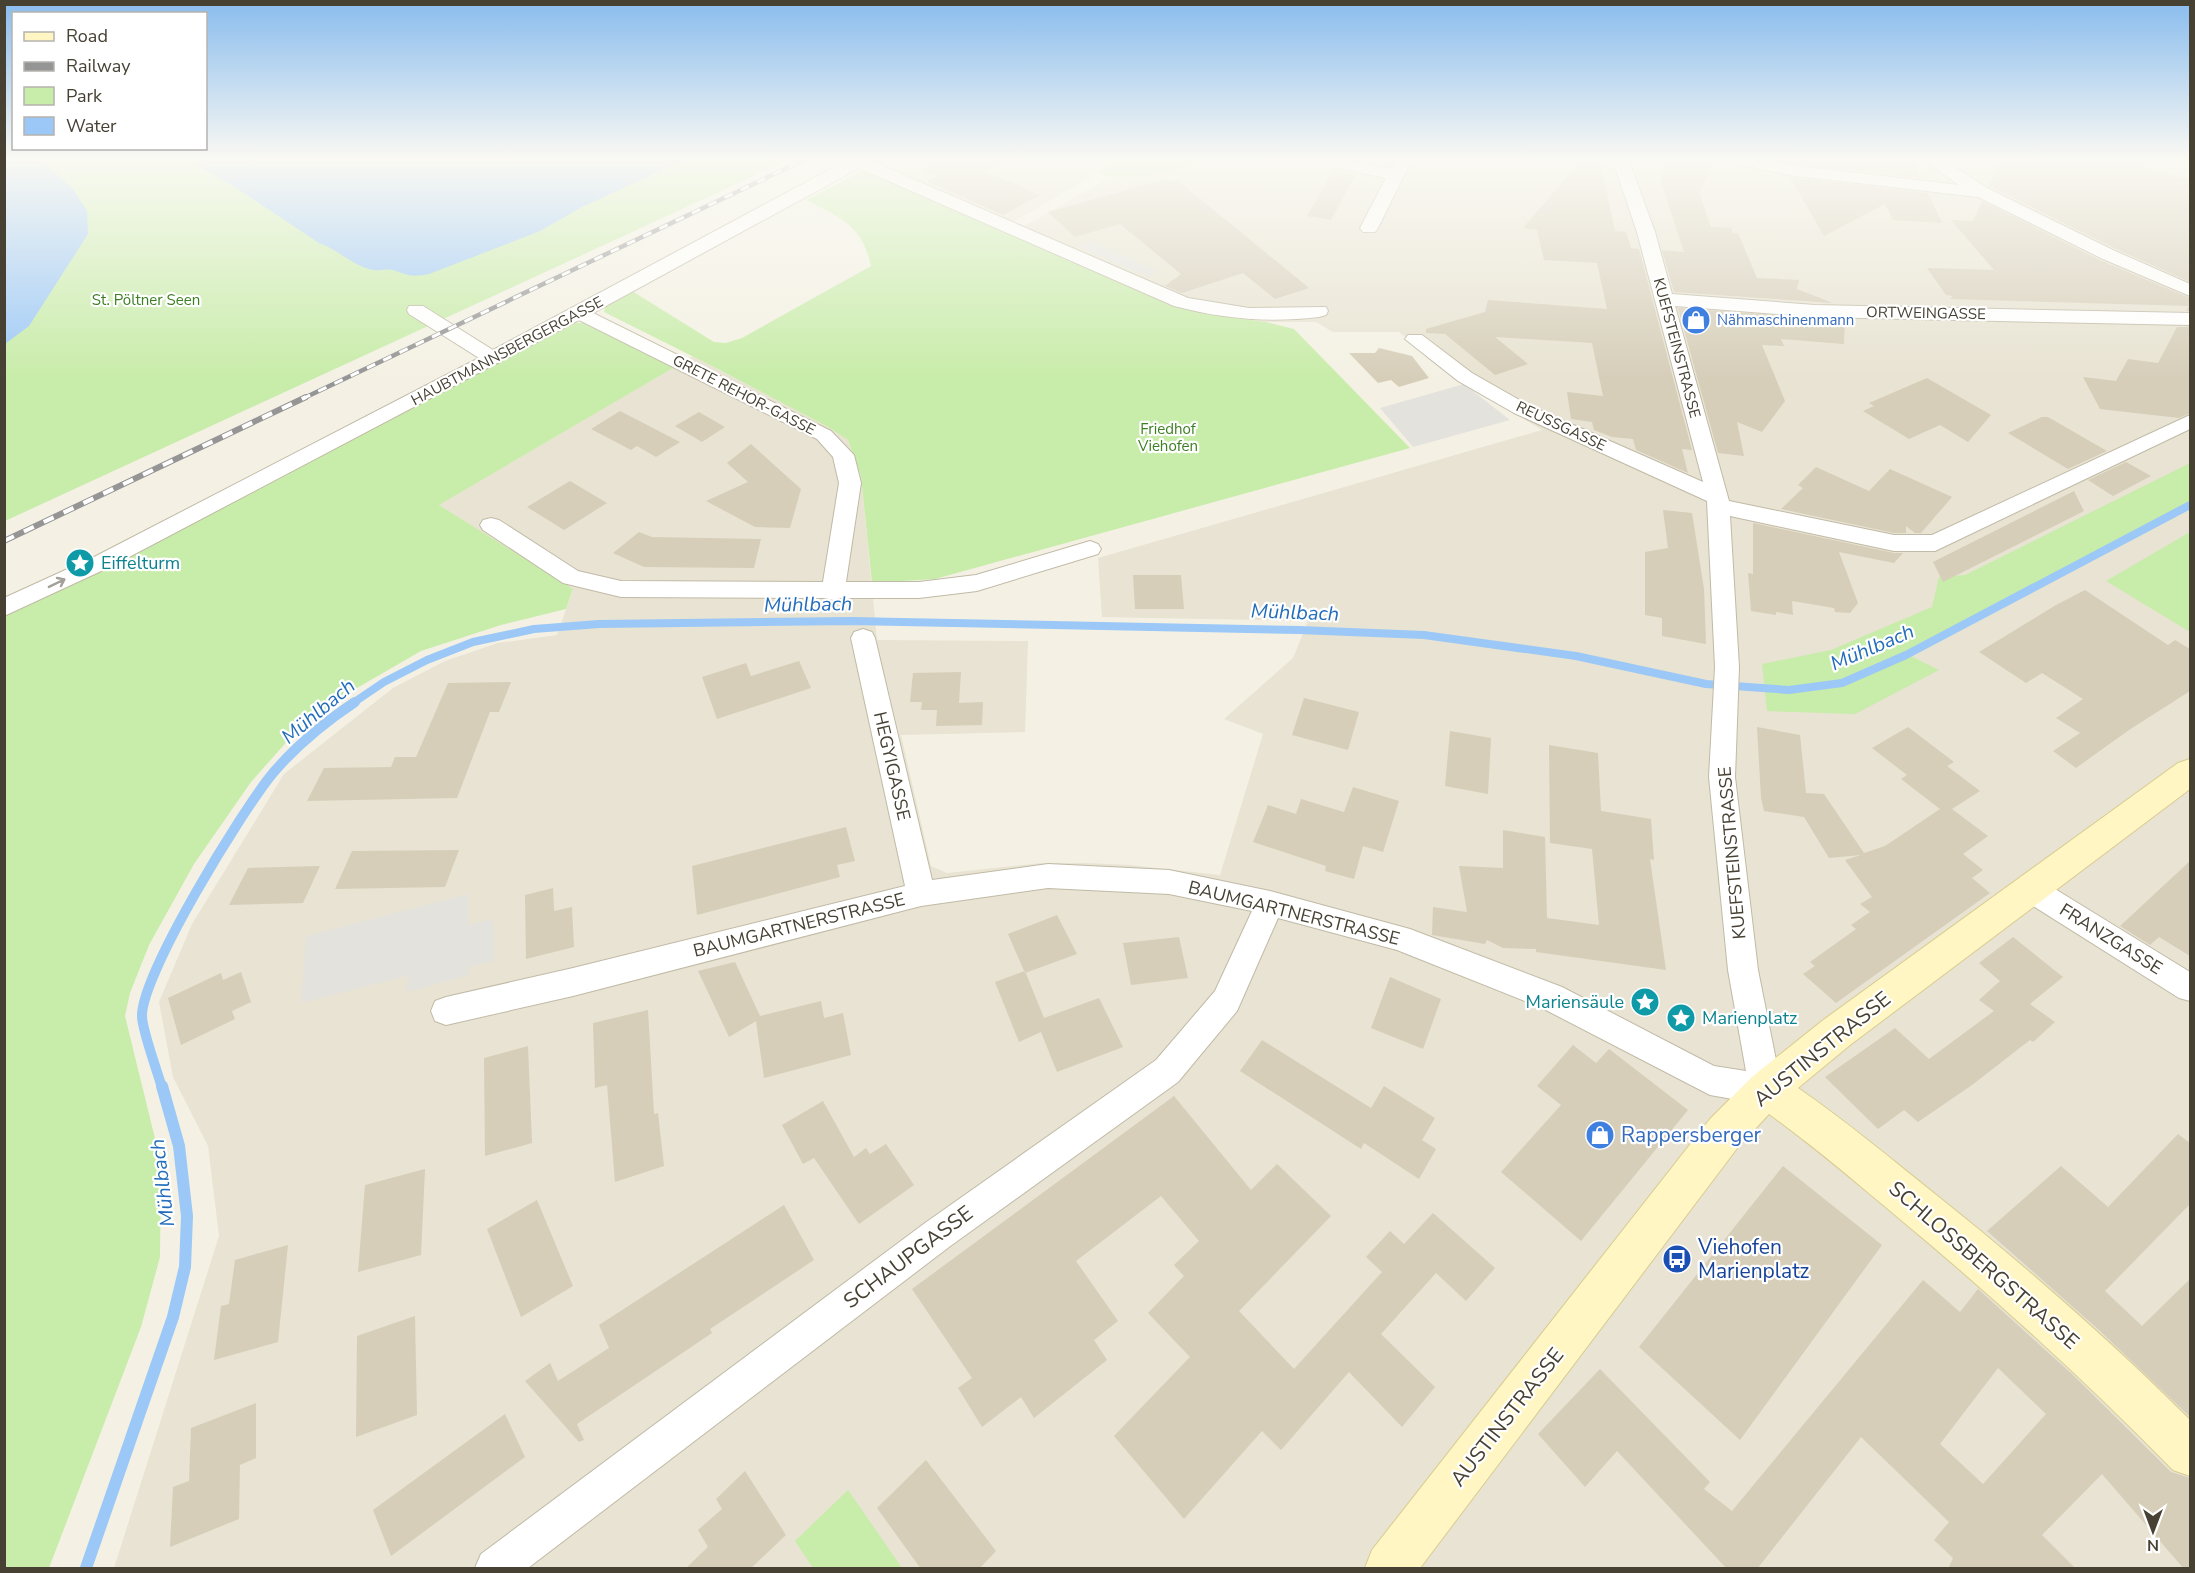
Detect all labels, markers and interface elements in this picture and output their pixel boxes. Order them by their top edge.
legend [12,12,207,150]
text: Road [66,24,108,48]
text: Railway [66,54,131,78]
text: Park [66,84,103,108]
text: Water [66,114,117,138]
street label: KUEFSTEINSTRASSE [1649,276,1705,420]
park label: St. Pöltner Seen [92,290,200,310]
street label: HAUBTMANNSBERGERGASSE [407,292,607,410]
street label: ORTWEINGASSE [1866,302,1986,324]
shop icon: Nähmaschinenmann [1680,304,1712,336]
place label: Nähmaschinenmann [1717,310,1854,330]
street label: GRETE REHOR-GASSE [669,350,819,440]
street label: REUSSGASSE [1513,396,1609,456]
park label: Friedhof Viehofen [1137,419,1198,456]
place icon: Eiffelturm [64,547,96,579]
place label: Eiffelturm [101,551,180,575]
one-way arrow [48,577,66,589]
water label: Mühlbach [764,590,852,619]
water label: Mühlbach [1250,597,1340,628]
water label: Mühlbach [1826,618,1918,677]
water label: Mühlbach [276,673,361,750]
street label: HEGYIGASSE [868,709,916,823]
street label: KUEFSTEINSTRASSE [1712,766,1752,940]
street label: BAUMGARTNERSTRASSE [1186,875,1402,951]
street label: BAUMGARTNERSTRASSE [691,887,907,963]
street label: FRANZGASSE [2055,898,2167,980]
street label: AUSTINSTRASSE [1748,985,1896,1113]
place icon: Mariensäule [1629,986,1661,1018]
place label: Mariensäule [1526,990,1624,1014]
place icon: Marienplatz [1665,1002,1697,1034]
place label: Marienplatz [1702,1006,1797,1030]
shop icon: Rappersberger [1584,1119,1616,1151]
place label: Rappersberger [1621,1121,1762,1149]
water label: Mühlbach [144,1137,181,1228]
street label: SCHLOSSBERGSTRASSE [1883,1175,2085,1355]
street label: SCHAUPGASSE [838,1199,978,1315]
place label: Viehofen Marienplatz [1697,1233,1810,1285]
bus stop icon: Viehofen Marienplatz [1661,1243,1693,1275]
street label: AUSTINSTRASSE [1444,1342,1570,1492]
north arrow [2123,1501,2183,1561]
text: N [2147,1534,2159,1556]

